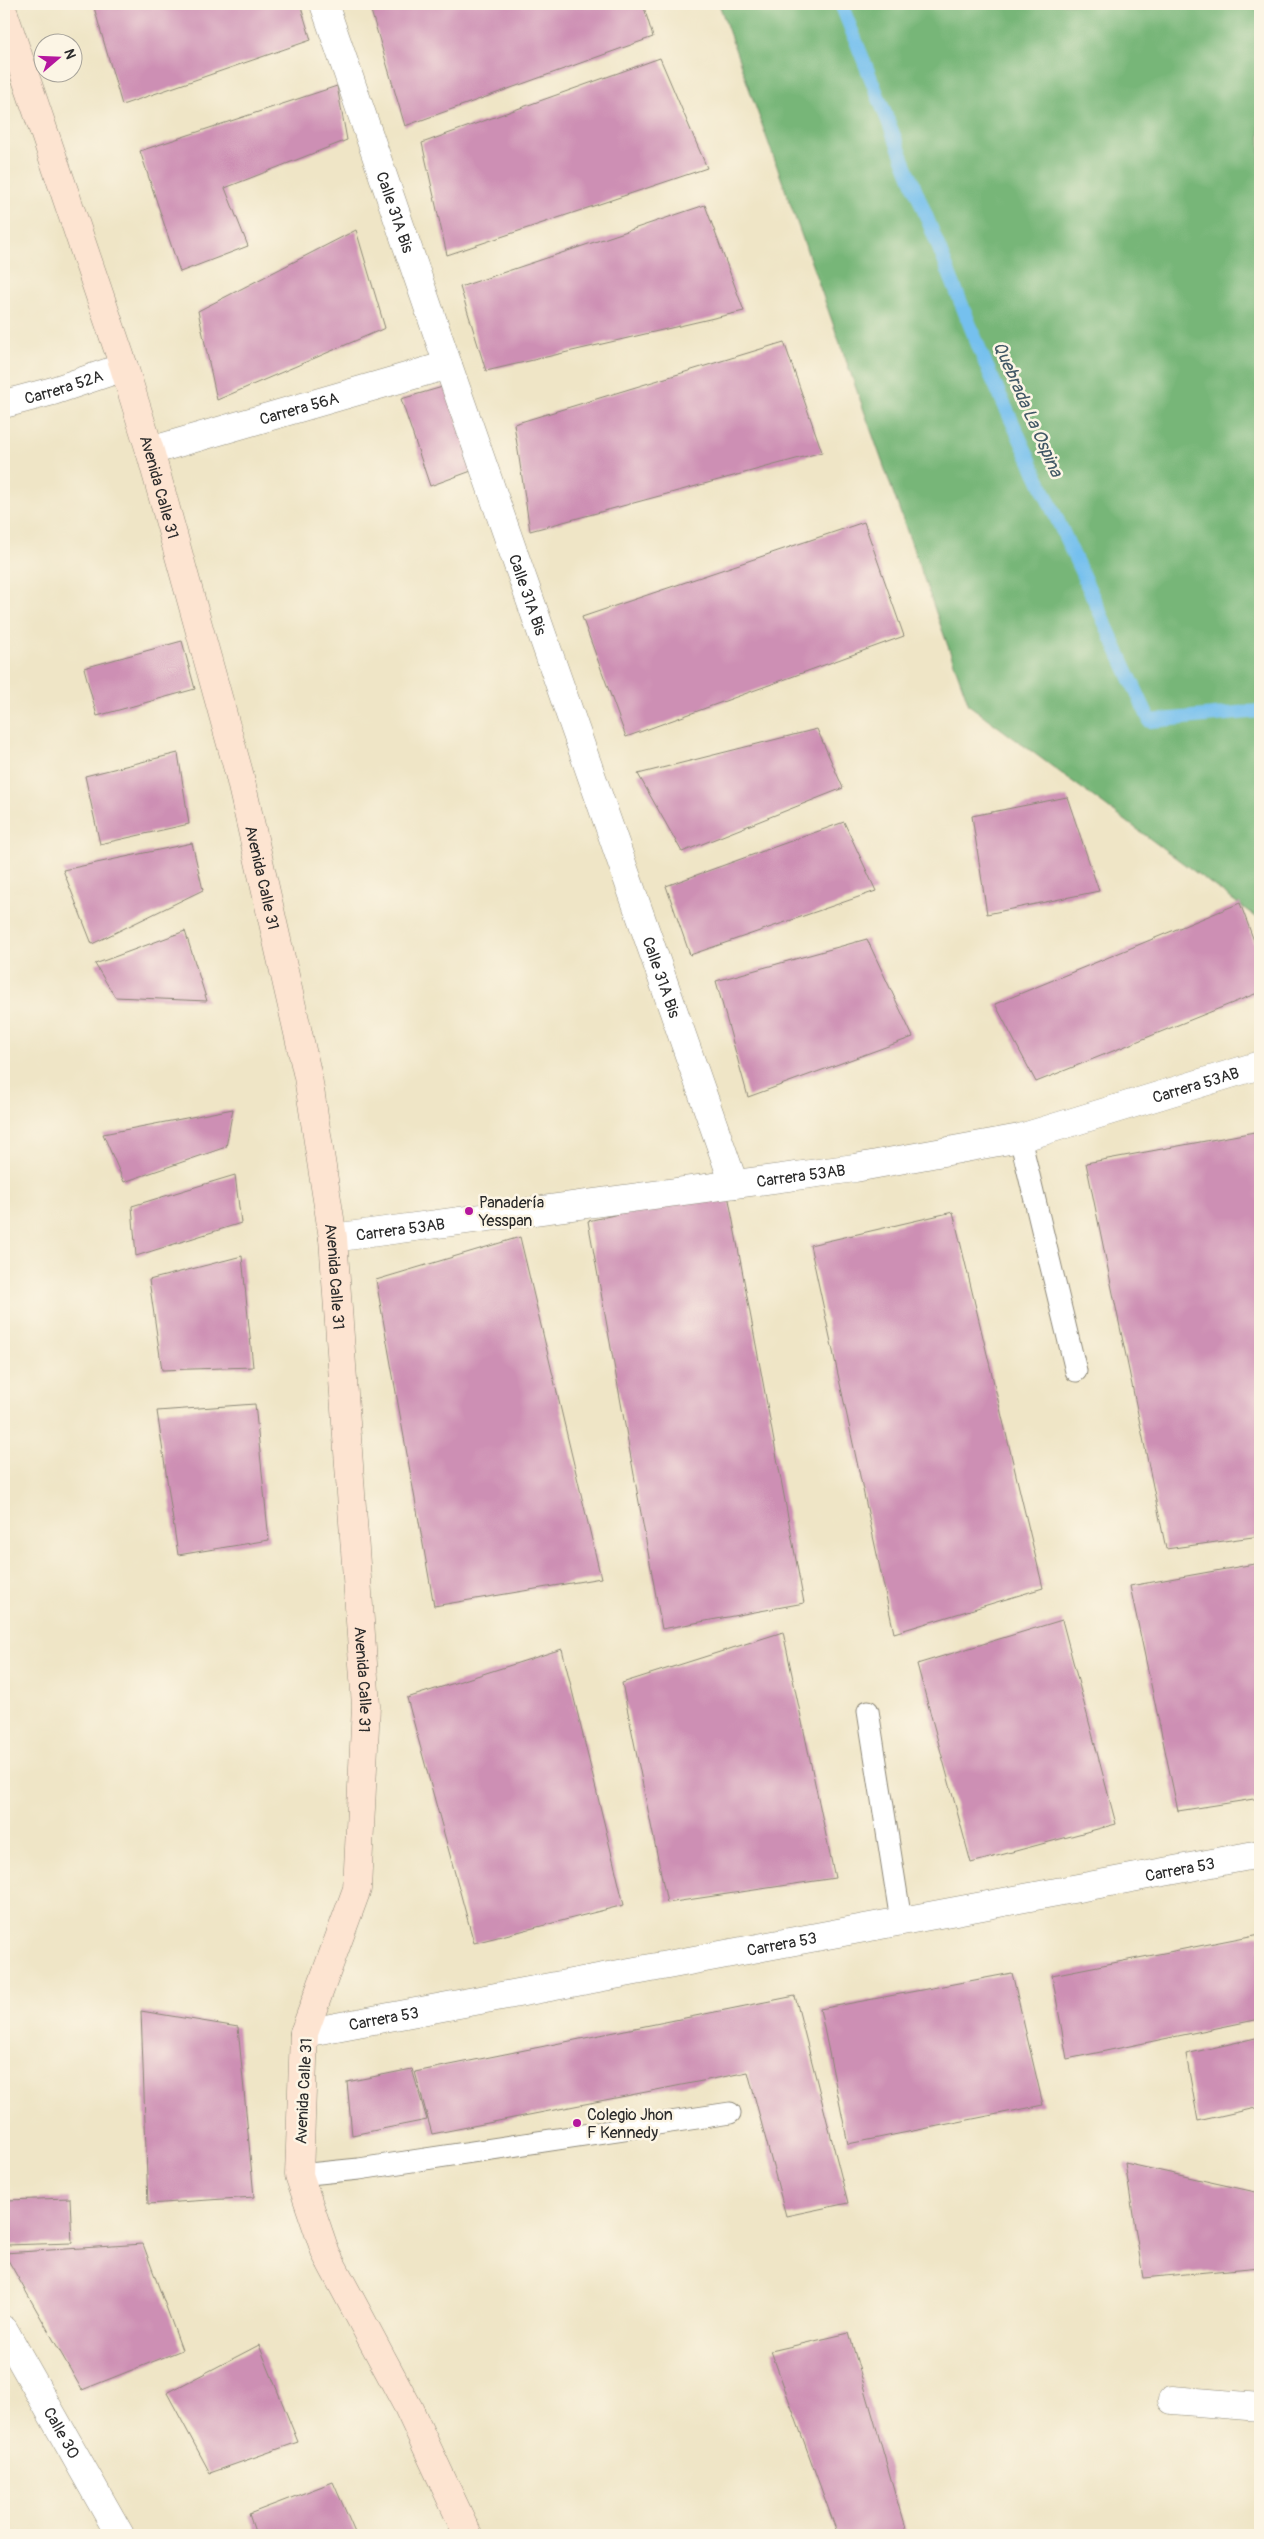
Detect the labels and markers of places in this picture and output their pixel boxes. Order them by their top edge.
place label: Panadería Yesspan [478,1193,544,1231]
marker: Panadería Yesspan [463,1205,475,1217]
place label: Colegio Jhon F Kennedy [587,2105,673,2143]
marker: Colegio Jhon F Kennedy [571,2117,583,2129]

